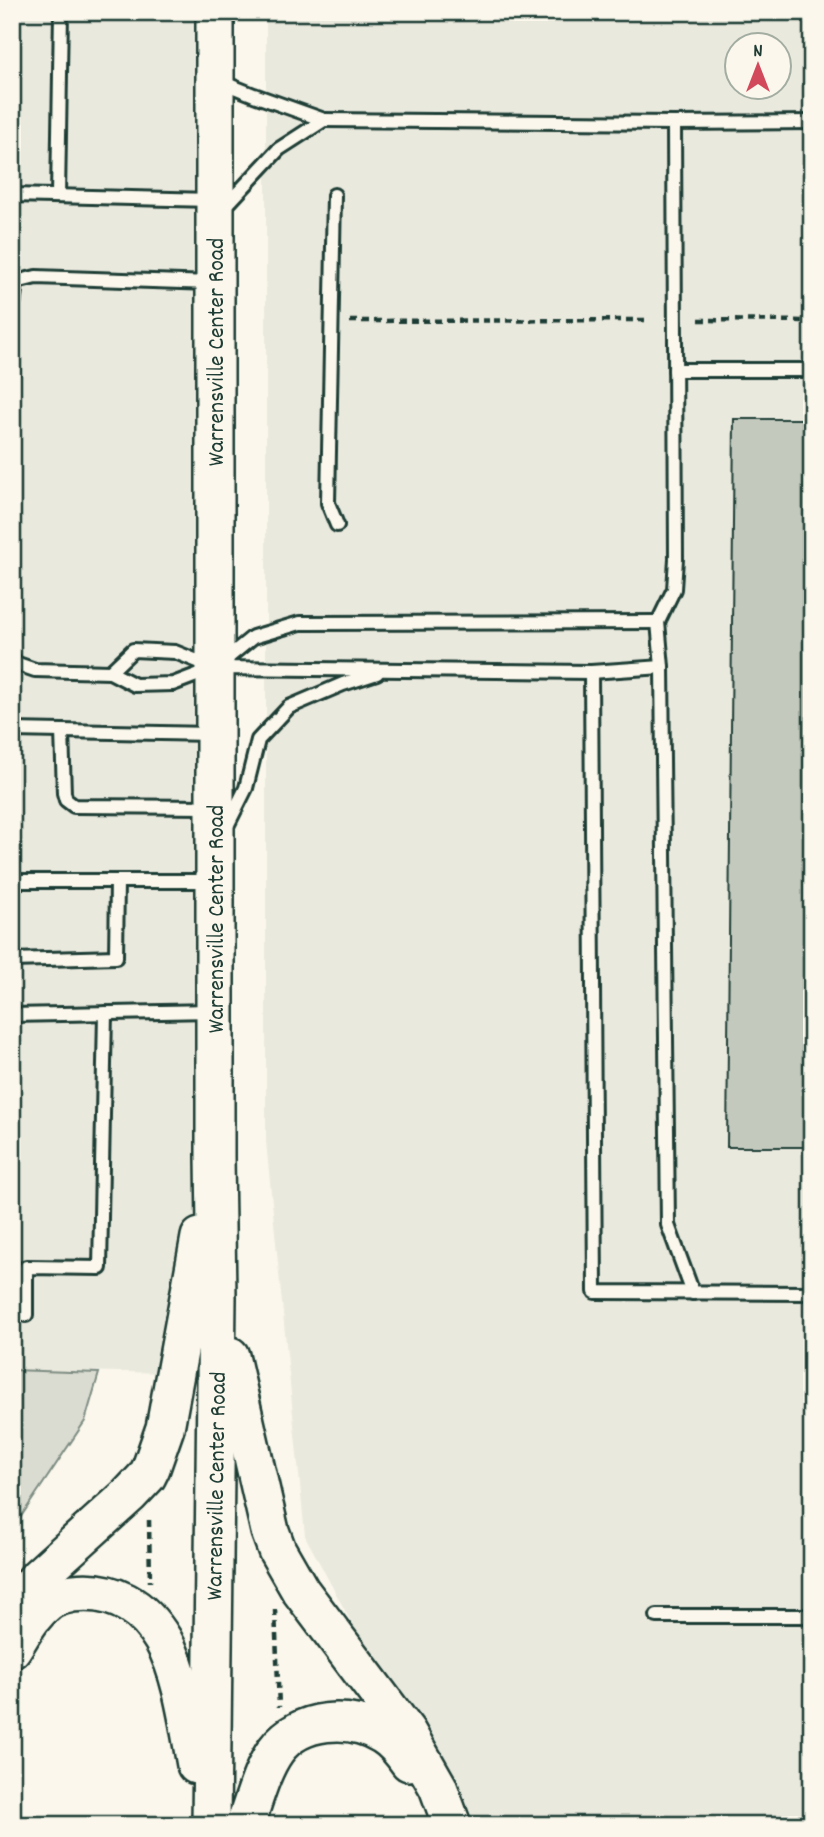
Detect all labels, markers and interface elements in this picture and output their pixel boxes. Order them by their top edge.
north arrow [722,32,792,102]
text: N [753,39,763,66]
street label: Warrensville Center Road [201,238,235,466]
street label: Warrensville Center Road [201,805,235,1033]
street label: Warrensville Center Road [199,1371,237,1601]

